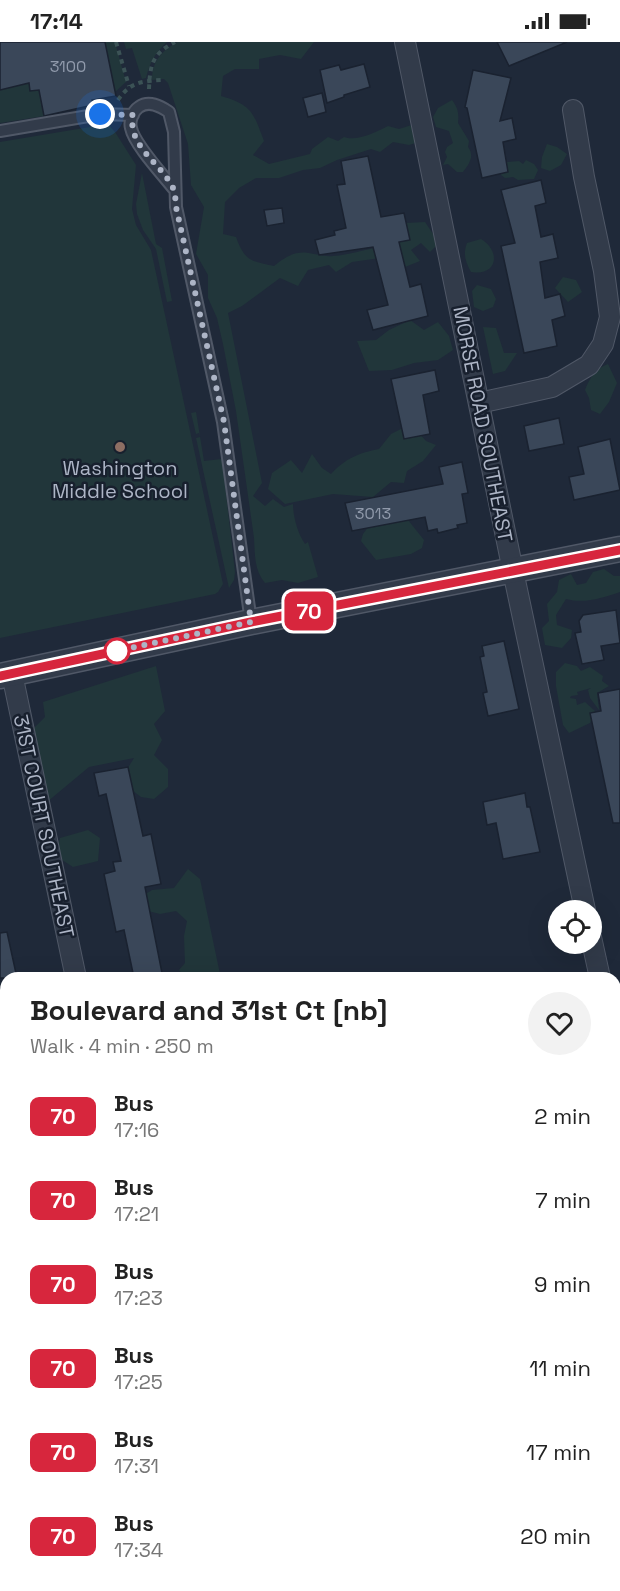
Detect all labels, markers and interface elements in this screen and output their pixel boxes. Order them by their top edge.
text: 17:14 [30,7,83,35]
house number: 3100 [50,56,86,77]
your location [85,99,115,129]
street label: MORSE ROAD SOUTHEAST [447,304,519,544]
marker: Washington Middle School [113,440,127,454]
place label: Washington Middle School [52,455,188,504]
house number: 3013 [355,503,391,524]
line badge: 70 [282,592,336,630]
text: 70 [296,598,322,625]
unlabelled marker [104,638,130,664]
street label: 31ST COURT SOUTHEAST [8,712,80,940]
map controls [548,900,602,954]
button: locate [548,900,602,954]
text: Boulevard and 31st Ct [nb] [30,992,388,1028]
button: heart [528,992,591,1055]
text: Walk · 4 min · 250 m [30,1033,214,1059]
text: Bus [114,1089,154,1117]
text: 2 min [534,1102,591,1130]
text: 70 [50,1103,76,1130]
text: 17:16 [114,1117,159,1143]
text: Bus [114,1173,154,1201]
text: 7 min [535,1186,591,1214]
text: 70 [50,1187,76,1214]
text: 17:21 [114,1201,159,1227]
text: Bus [114,1257,154,1285]
text: 9 min [534,1270,591,1298]
text: 70 [50,1271,76,1298]
text: 17:23 [114,1285,163,1311]
text: Bus [114,1341,154,1369]
text: 11 min [529,1354,591,1382]
text: 70 [50,1355,76,1382]
text: 17:25 [114,1369,163,1395]
text: Bus [114,1425,154,1453]
text: 17 min [526,1438,591,1466]
text: 70 [50,1439,76,1466]
text: 17:31 [114,1453,159,1479]
text: Bus [114,1509,154,1537]
text: 20 min [520,1522,591,1550]
text: 70 [50,1523,76,1550]
text: 17:34 [114,1537,163,1563]

